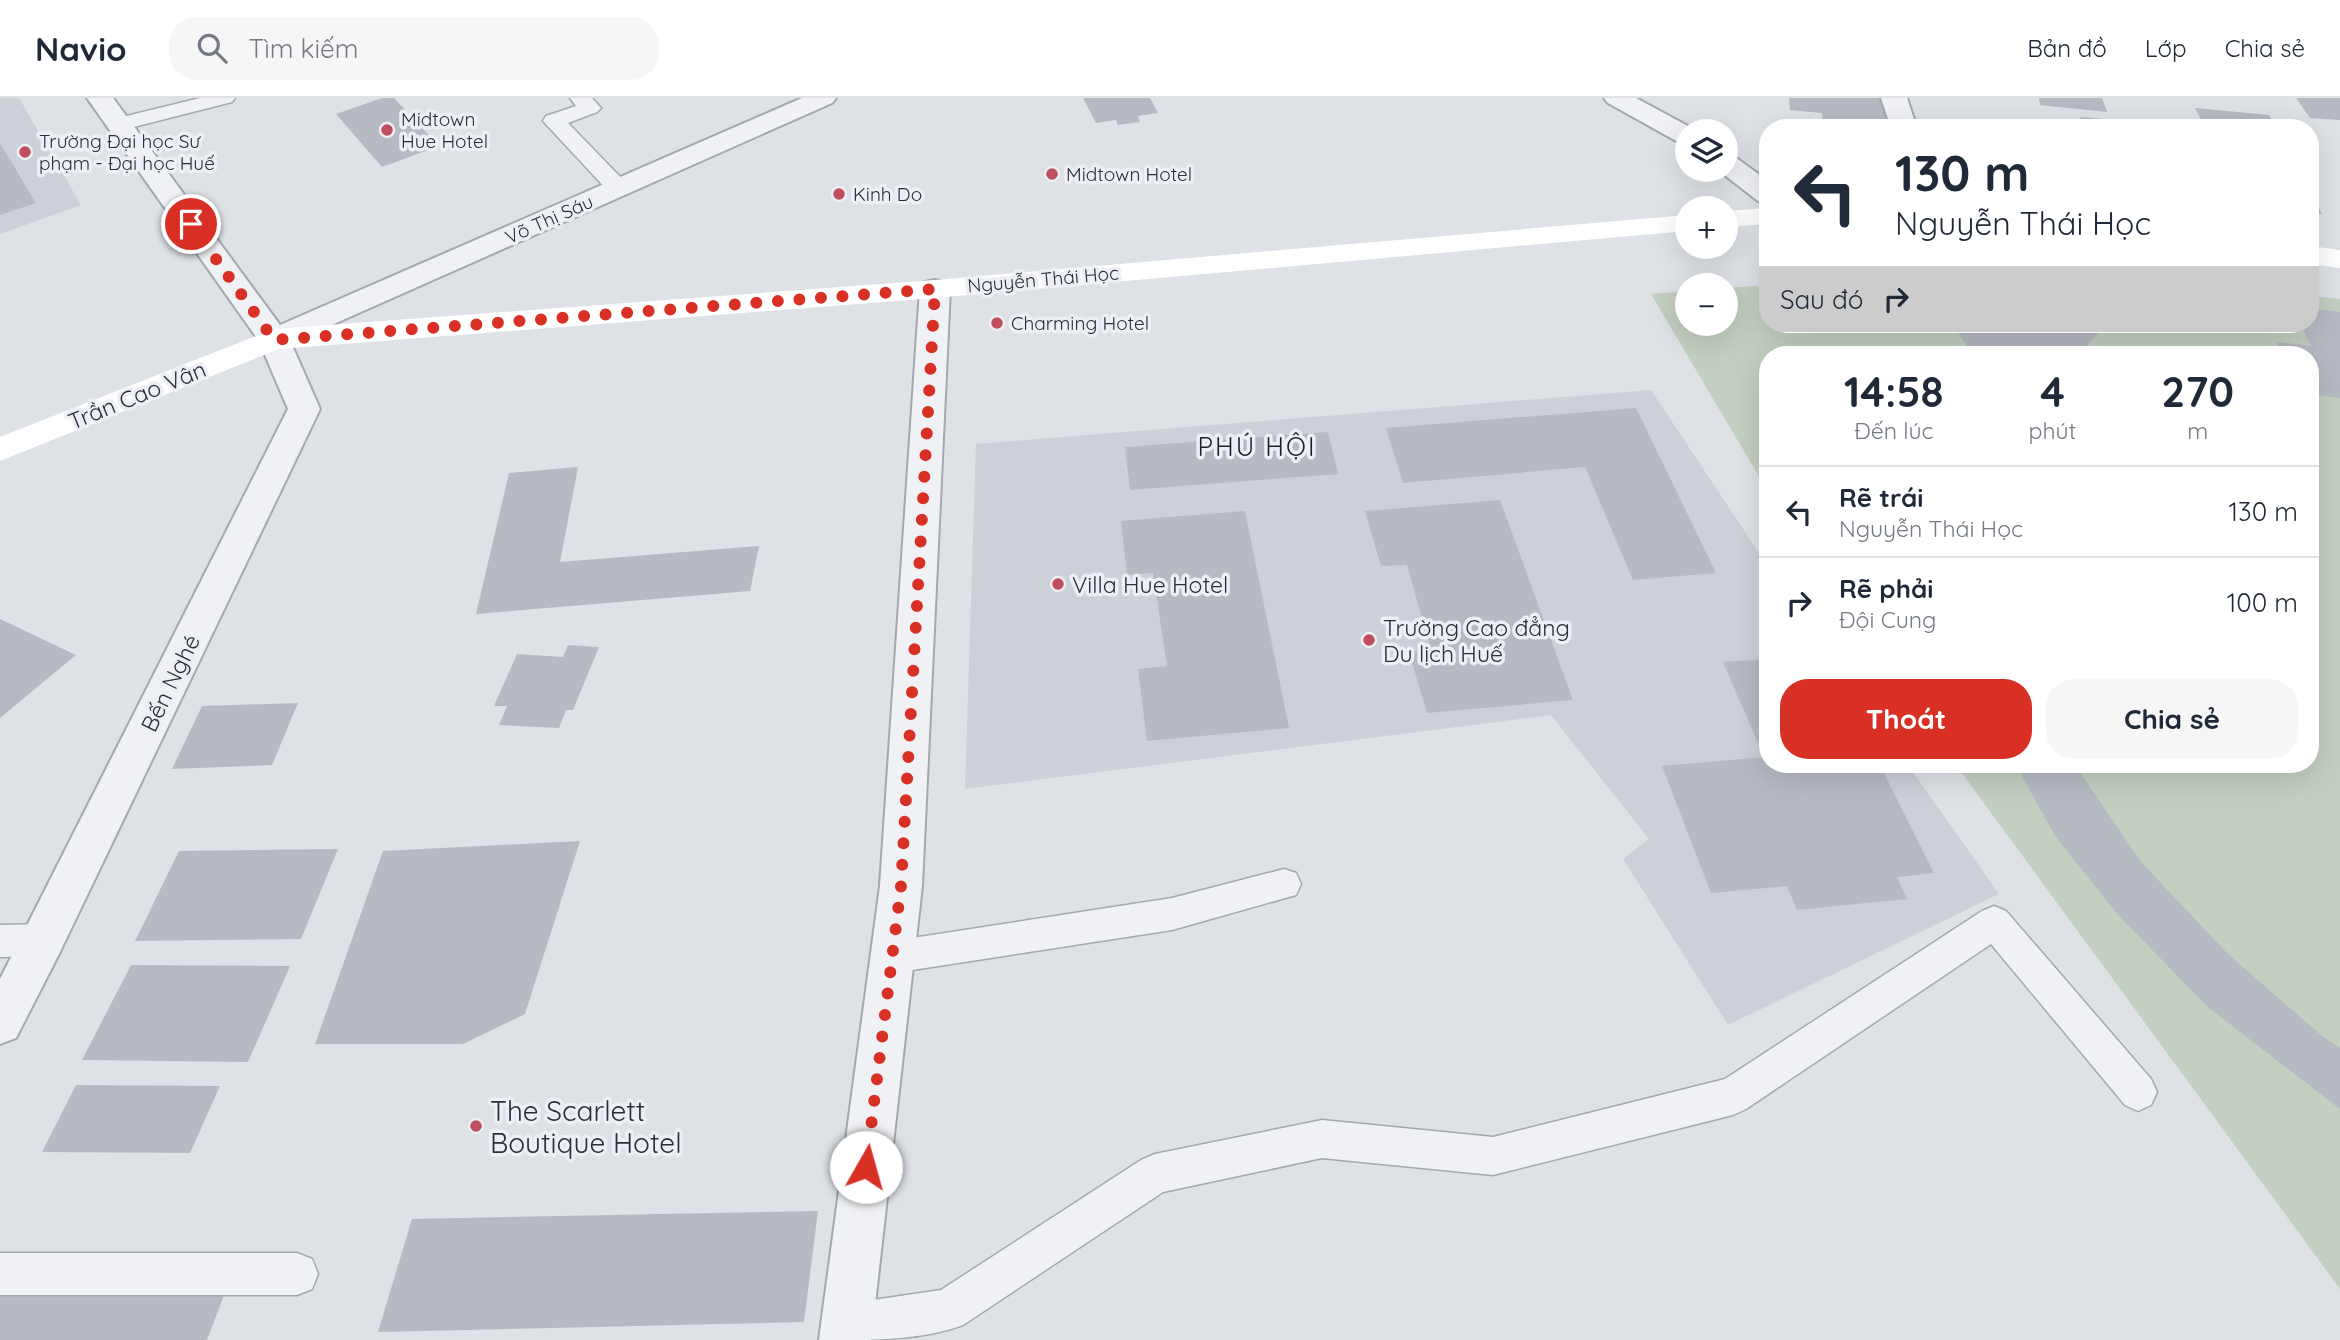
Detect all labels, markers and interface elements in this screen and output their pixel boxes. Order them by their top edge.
search box [169,17,659,80]
text: Navio [35,28,127,69]
icon: search [193,29,231,67]
text: Tìm kiếm [249,32,358,65]
text: Bản đồ [2027,33,2107,63]
text: Lớp [2145,33,2187,63]
text: Chia sẻ [2225,33,2305,63]
place label: Midtown Hue Hotel [401,107,488,153]
map controls [1675,119,1738,336]
button: layers [1675,119,1738,182]
marker: Midtown Hue Hotel [379,122,395,138]
place label: Trường Đại học Sư phạm - Đại học Huế [39,129,215,175]
text: 130 m [1895,142,2029,203]
marker: Trường Đại học Sư phạm - Đại học Huế [17,144,33,160]
icon: left [1780,147,1871,238]
place label: Midtown Hotel [1066,162,1192,186]
marker: Midtown Hotel [1044,166,1060,182]
place label: Kinh Do [853,182,922,206]
marker: Kinh Do [831,186,847,202]
street label: Võ Thị Sáu [501,189,597,249]
pin [161,194,221,254]
button: + [1675,196,1738,259]
text: Nguyễn Thái Học [1895,203,2151,243]
icon: arrive [172,205,210,243]
street label: Nguyễn Thái Học [966,260,1120,298]
button: − [1675,273,1738,336]
icon: right [1877,280,1915,318]
text: Sau đó [1780,283,1863,316]
place label: Charming Hotel [1011,311,1149,335]
marker: Charming Hotel [989,315,1005,331]
street label: Trần Cao Vân [64,354,210,436]
text: 14:58 [1844,365,1944,418]
text: 4 [2040,365,2065,418]
text: 270 [2161,365,2234,418]
text: Đến lúc [1854,416,1933,445]
text: phút [2029,416,2076,445]
text: m [2187,416,2208,445]
district label: PHÚ HỘI [1198,430,1317,463]
text: Rẽ trái [1839,481,1923,514]
icon: left [1780,493,1818,531]
text: 130 m [2228,495,2298,528]
text: Nguyễn Thái Học [1839,514,2023,543]
place label: Villa Hue Hotel [1072,570,1228,599]
text: Rẽ phải [1839,572,1933,605]
marker: Villa Hue Hotel [1050,576,1066,592]
icon: right [1780,584,1818,622]
text: 100 m [2227,586,2298,619]
text: Đội Cung [1839,605,1936,634]
place label: Trường Cao đẳng Du lịch Huế [1383,613,1570,668]
street label: Bến Nghé [134,630,206,736]
marker: Trường Cao đẳng Du lịch Huế [1361,632,1377,648]
button: Thoát [1780,679,2032,759]
button: Chia sẻ [2046,679,2298,759]
place label: The Scarlett Boutique Hotel [490,1093,682,1160]
marker: The Scarlett Boutique Hotel [468,1118,484,1134]
position arrow [829,1130,903,1204]

